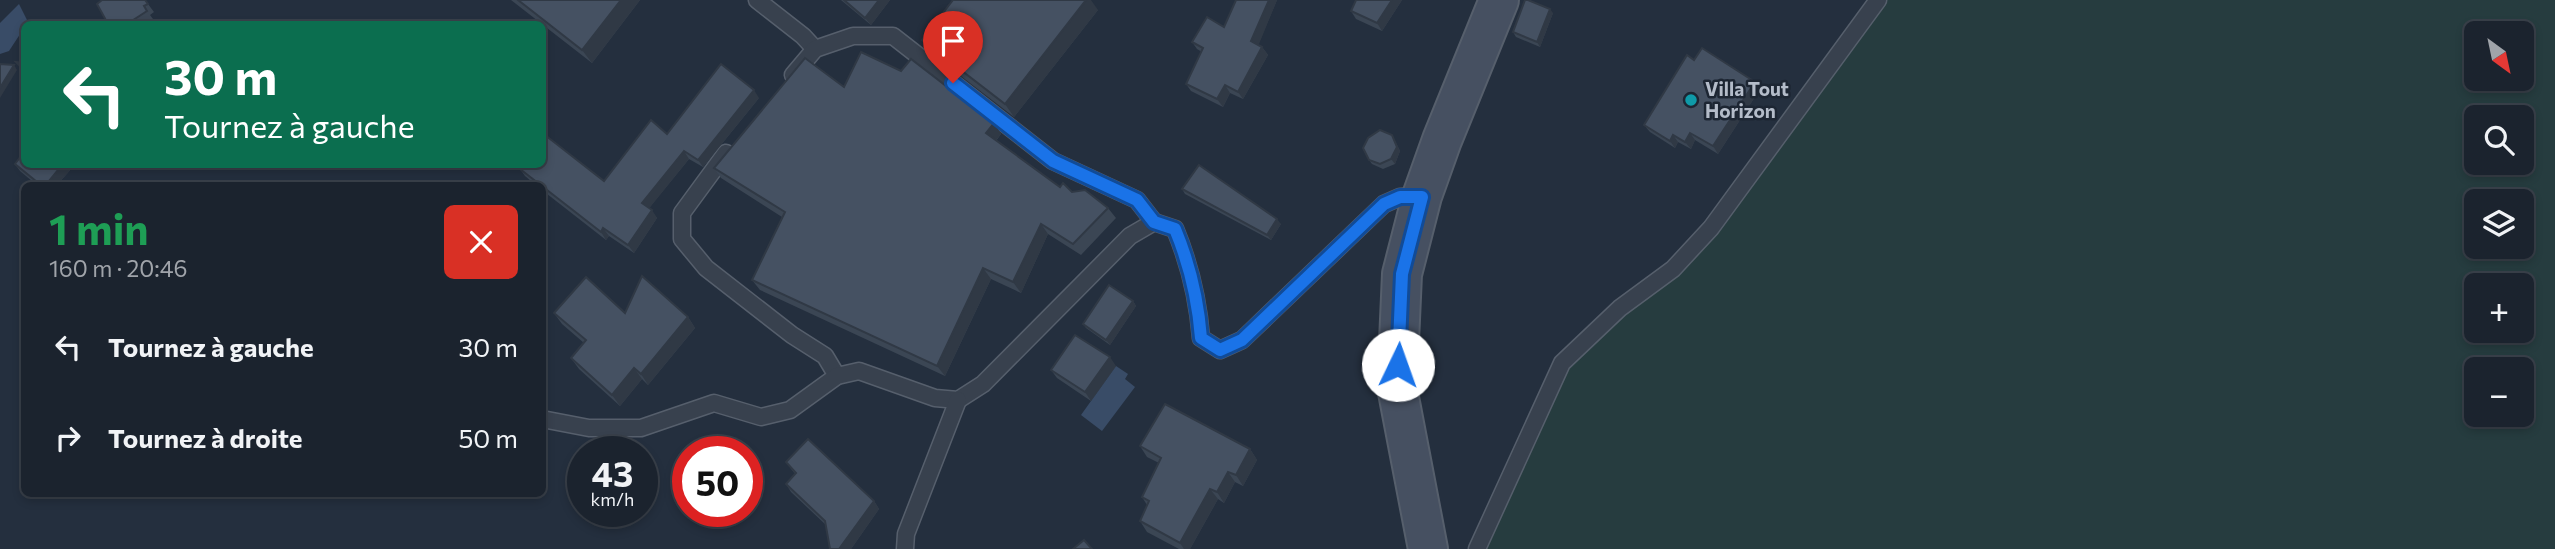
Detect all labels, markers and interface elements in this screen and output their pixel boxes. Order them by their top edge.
pin [923,11,983,83]
north arrow [2464,21,2534,91]
map controls [2464,21,2534,427]
icon: arrive [934,22,972,60]
text: 30 m [164,45,277,105]
icon: left [49,49,140,140]
place label: Villa Tout Horizon [1705,77,1789,122]
marker: Villa Tout Horizon [1683,92,1699,108]
text: Tournez à gauche [164,105,415,145]
button: search [2464,105,2534,175]
button: layers [2464,189,2534,259]
text: 1 min [49,202,149,254]
button: close [444,205,518,279]
text: 160 m · 20:46 [49,254,187,282]
button: + [2464,273,2534,343]
icon: left [49,328,87,366]
position arrow [1361,328,1435,402]
text: Tournez à gauche [108,331,314,362]
text: 30 m [459,331,518,362]
button: − [2464,357,2534,427]
icon: right [49,419,87,457]
text: Tournez à droite [108,422,303,453]
text: 50 m [458,422,518,453]
speed limit sign: 50 [672,436,763,527]
text: 43 [592,451,633,494]
text: km/h [591,488,634,510]

